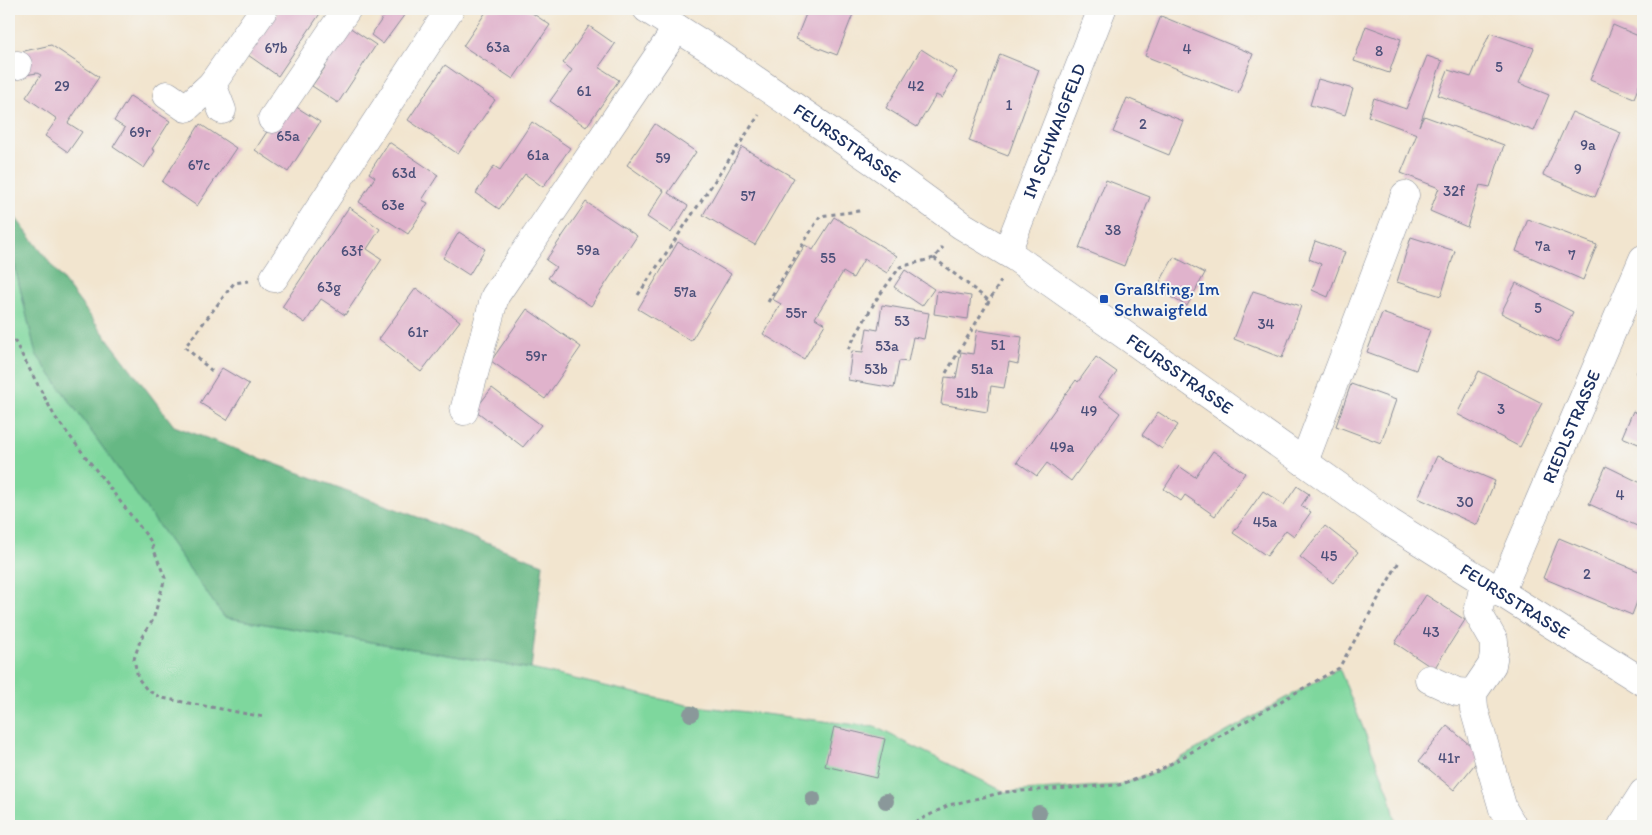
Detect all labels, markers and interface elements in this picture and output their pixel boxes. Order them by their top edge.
house number: 63a [486,38,510,56]
house number: 67b [264,39,288,57]
house number: 4 [1182,40,1192,58]
house number: 8 [1375,42,1383,60]
house number: 5 [1495,58,1503,76]
street label: IM SCHWAIGFELD [1018,60,1091,202]
house number: 29 [54,77,70,95]
house number: 42 [908,77,925,95]
house number: 61 [577,82,591,100]
house number: 1 [1006,96,1013,114]
street label: FEURSSTRASSE [789,98,905,188]
house number: 2 [1139,115,1147,133]
house number: 69r [129,123,151,141]
house number: 65a [276,127,300,145]
house number: 9a [1580,136,1596,154]
house number: 61a [527,146,550,164]
house number: 59 [655,149,671,167]
house number: 67c [188,156,210,174]
house number: 9 [1574,160,1582,178]
house number: 63d [392,164,417,182]
house number: 32f [1443,182,1465,200]
house number: 57 [740,187,756,205]
house number: 63e [381,196,405,214]
house number: 38 [1105,221,1121,239]
house number: 7a [1535,237,1551,255]
house number: 59a [576,241,600,259]
house number: 63f [341,242,363,260]
house number: 7 [1568,246,1576,264]
house number: 55 [820,249,836,267]
house number: 63g [317,278,341,296]
place label: Graßlfing, Im Schwaigfeld [1114,278,1220,321]
house number: 57a [673,283,697,301]
marker: Graßlfing, Im Schwaigfeld [1098,293,1110,305]
house number: 5 [1534,299,1542,317]
house number: 55r [785,304,807,322]
house number: 53 [894,312,910,330]
house number: 34 [1257,315,1275,333]
house number: 61r [408,323,428,341]
street label: FEURSSTRASSE [1122,329,1237,419]
house number: 51 [991,336,1005,354]
house number: 53a [875,337,899,355]
house number: 59r [525,347,547,365]
house number: 53b [864,360,888,378]
house number: 51a [971,360,994,378]
street label: RIEDLSTRASSE [1537,366,1605,487]
house number: 51b [956,384,979,402]
house number: 3 [1497,400,1505,418]
house number: 49 [1081,402,1098,420]
house number: 49a [1050,438,1075,456]
house number: 4 [1615,486,1625,504]
house number: 30 [1456,493,1474,511]
house number: 45a [1253,513,1278,531]
house number: 45 [1321,547,1338,565]
street label: FEURSSTRASSE [1456,558,1574,644]
house number: 2 [1583,565,1591,583]
house number: 43 [1422,623,1440,641]
house number: 41r [1438,749,1460,767]

